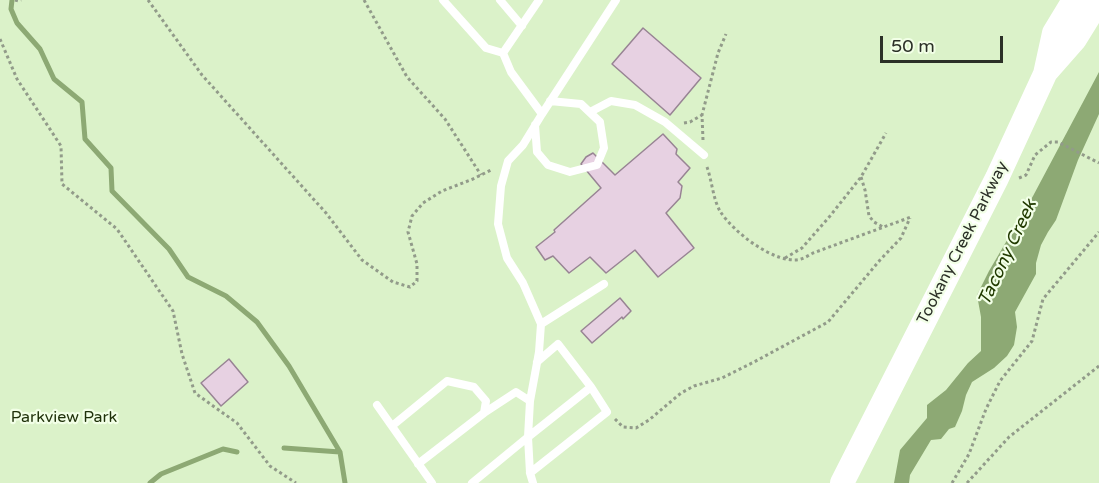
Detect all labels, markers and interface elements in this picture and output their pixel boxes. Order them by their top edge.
scale bar [883,24,1006,62]
text: 50 m [891,35,935,57]
street label: Tookany Creek Parkway [914,158,1012,328]
water label: Tacony Creek [974,197,1042,309]
park label: Parkview Park [11,408,117,428]

